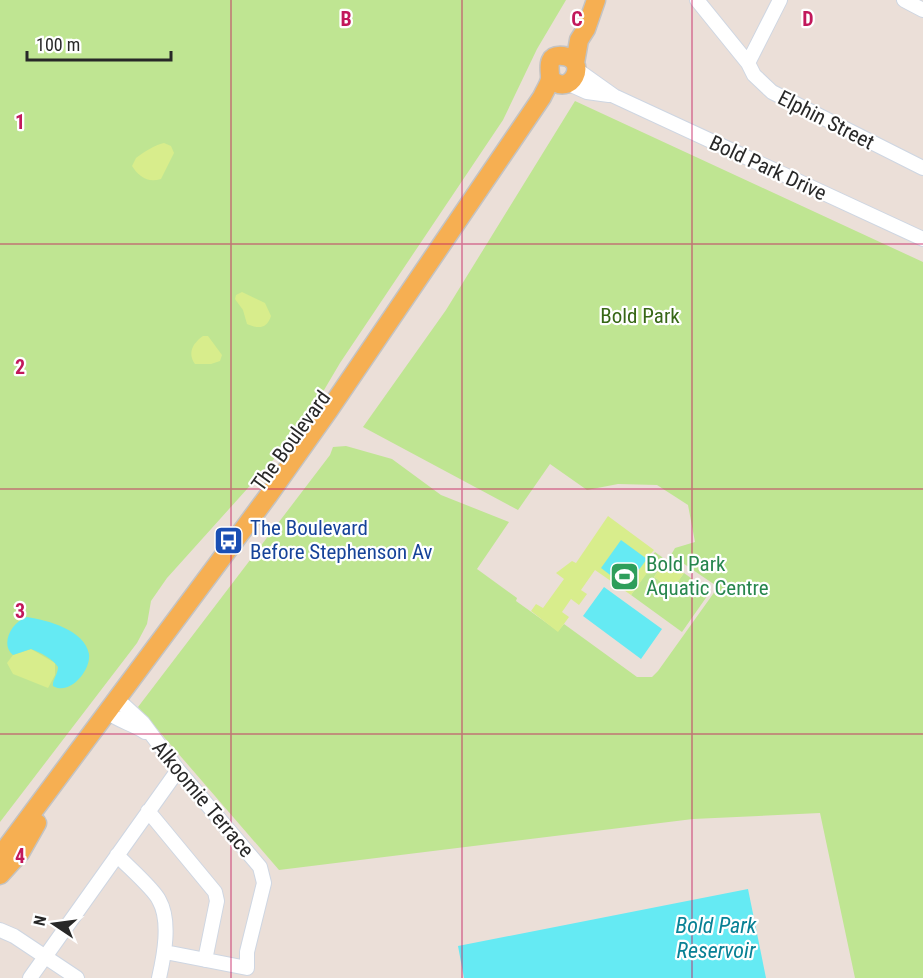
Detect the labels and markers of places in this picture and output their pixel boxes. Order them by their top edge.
place label: The Boulevard Before Stephenson Av [250,516,433,564]
bus stop icon: The Boulevard Before Stephenson Av [213,524,245,556]
place label: Bold Park Aquatic Centre [646,552,769,600]
sports icon: Bold Park Aquatic Centre [609,560,641,592]

